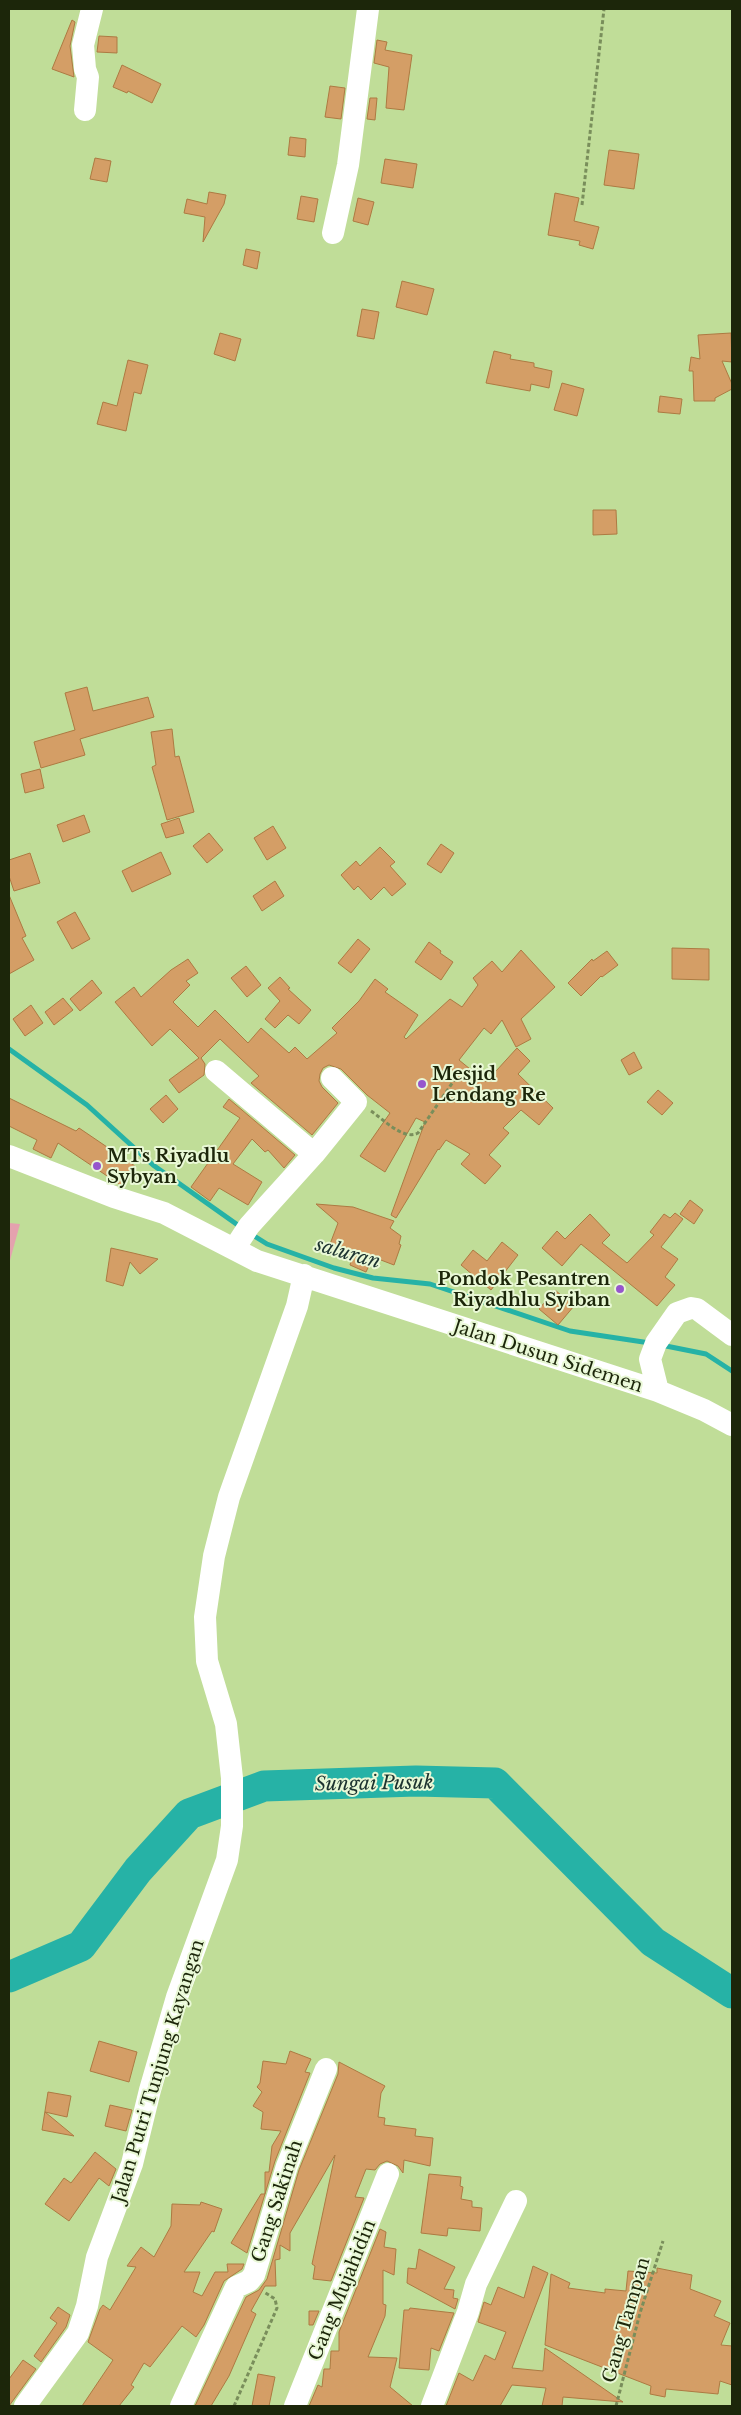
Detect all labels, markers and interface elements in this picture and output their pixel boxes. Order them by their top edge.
place label: Mesjid Lendang Re [432,1063,546,1106]
marker: Mesjid Lendang Re [416,1078,428,1090]
place label: MTs Riyadlu Sybyan [107,1145,230,1188]
marker: MTs Riyadlu Sybyan [91,1160,103,1172]
water label: saluran [312,1233,383,1273]
place label: Pondok Pesantren Riyadhlu Syiban [438,1268,610,1311]
marker: Pondok Pesantren Riyadhlu Syiban [614,1283,626,1295]
street label: Jalan Dusun Sidemen [449,1314,645,1397]
water label: Sungai Pusuk [314,1770,434,1796]
street label: Jalan Putri Tunjung Kayangan [107,1937,209,2207]
street label: Gang Sakinah [247,2137,307,2265]
street label: Gang Mujahidin [304,2216,380,2364]
street label: Gang Tampan [598,2255,654,2385]

